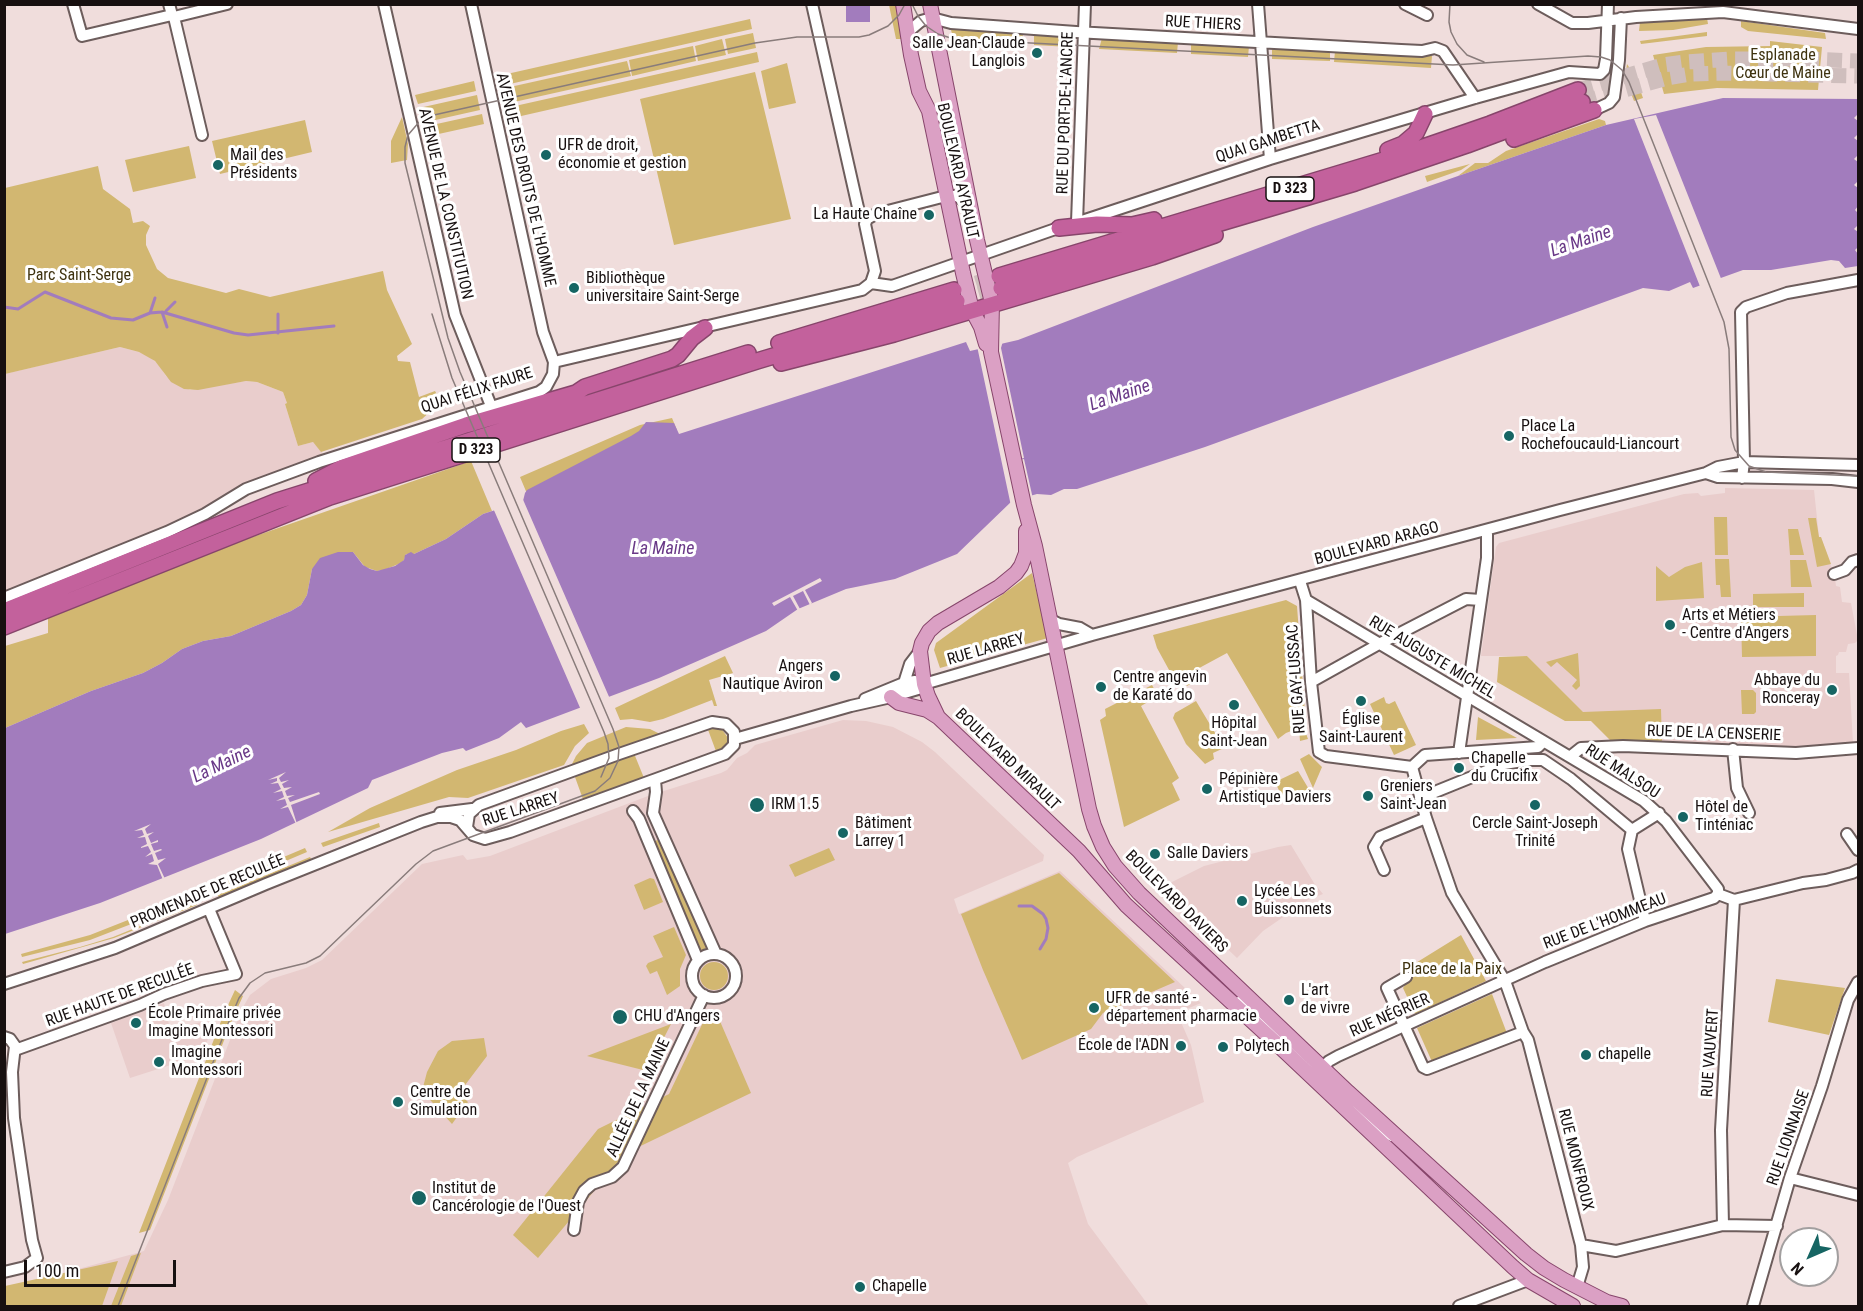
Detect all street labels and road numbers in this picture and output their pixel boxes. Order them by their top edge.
street label: RUE THIERS [1165,12,1241,36]
street label: RUE DU PORT-DE-L'ANCRE [1054,31,1078,195]
street label: AVENUE DES DROITS DE L'HOMME [491,71,559,289]
street label: BOULEVARD AYRAULT [932,101,982,241]
street label: AVENUE DE LA CONSTITUTION [414,107,476,301]
street label: QUAI GAMBETTA [1214,116,1322,168]
road number: D 323 [1266,177,1314,201]
street label: QUAI FÉLIX FAURE [419,364,535,418]
road number: D 323 [452,438,500,462]
street label: BOULEVARD ARAGO [1313,518,1441,570]
street label: RUE AUGUSTE MICHEL [1365,613,1499,703]
street label: RUE GAY-LUSSAC [1284,623,1310,735]
street label: RUE LARREY [945,630,1027,670]
street label: BOULEVARD MIRAULT [951,705,1063,815]
street label: RUE DE LA CENSERIE [1647,722,1781,746]
street label: RUE MALSOU [1581,741,1663,803]
street label: RUE LARREY [480,789,562,831]
street label: BOULEVARD DAVIERS [1121,847,1231,957]
street label: PROMENADE DE RECULÉE [128,851,288,933]
street label: RUE DE L'HOMMEAU [1541,890,1669,954]
street label: RUE HAUTE DE RECULÉE [43,960,197,1032]
street label: RUE NÉGRIER [1347,990,1433,1042]
street label: RUE VAUVERT [1698,1008,1724,1098]
street label: ALLÉE DE LA MAINE [603,1036,675,1160]
street label: RUE LIONNAISE [1764,1088,1814,1188]
street label: RUE MONFROUX [1553,1107,1597,1213]

